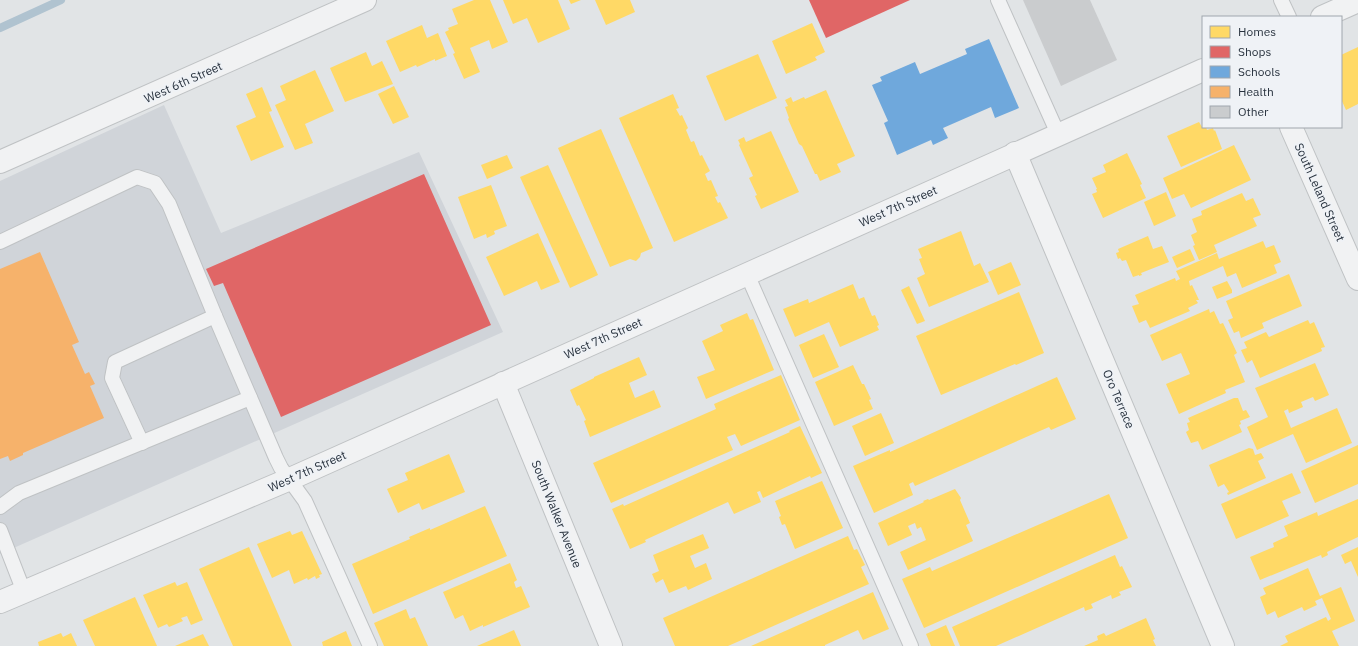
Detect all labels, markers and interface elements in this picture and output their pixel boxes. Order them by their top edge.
legend [1202,16,1342,128]
text: Homes [1238,24,1276,39]
text: Shops [1238,44,1271,59]
street label: West 6th Street [142,58,224,106]
text: Schools [1238,64,1281,79]
text: Health [1238,84,1274,99]
text: Other [1238,104,1269,119]
street label: South Leland Street [1292,141,1348,243]
street label: West 7th Street [857,182,939,230]
street label: West 7th Street [562,314,644,362]
street label: Oro Terrace [1100,367,1138,431]
street label: West 7th Street [266,447,348,495]
street label: South Walker Avenue [529,458,586,570]

